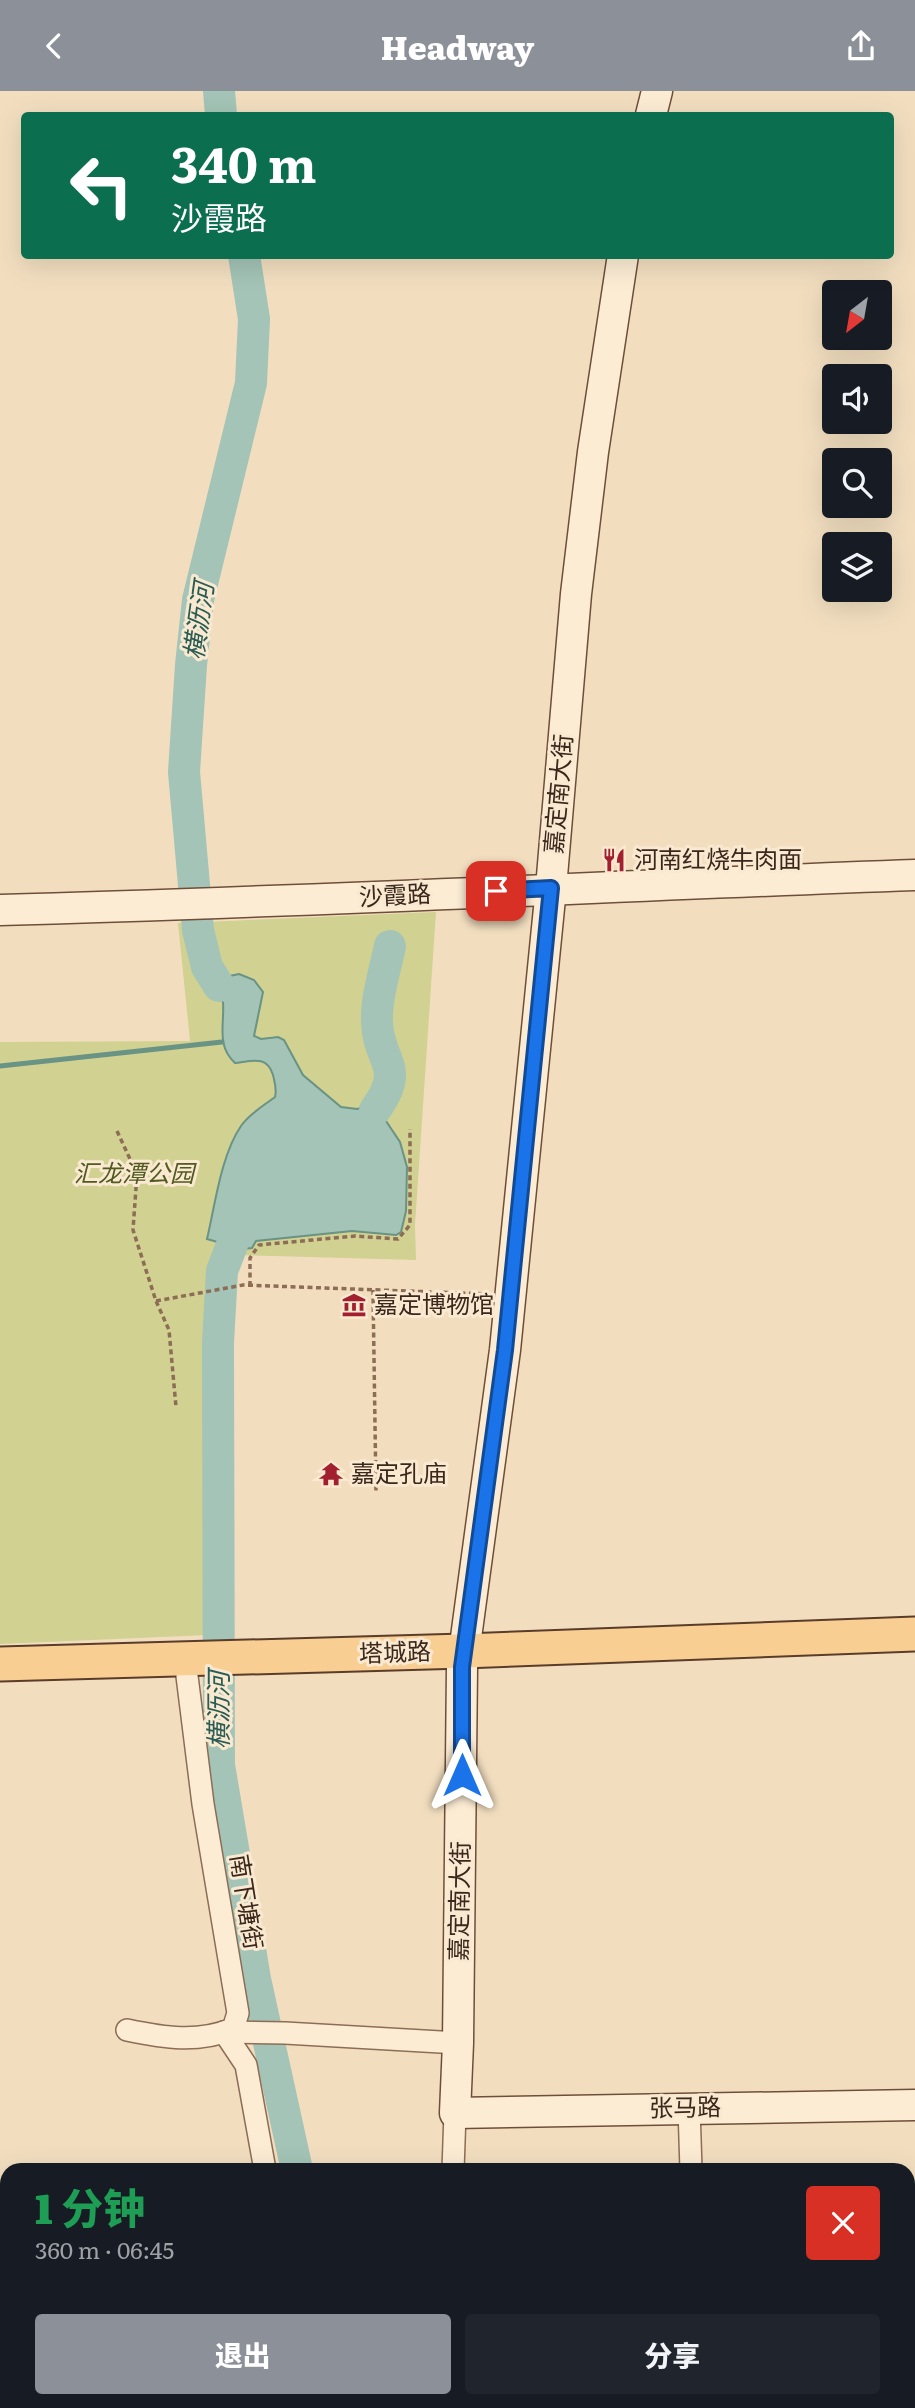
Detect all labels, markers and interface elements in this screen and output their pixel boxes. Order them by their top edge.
text: Headway [381,22,534,70]
icon: back [35,27,73,65]
icon: share [842,27,880,65]
text: 340 m [171,125,317,198]
icon: left [56,140,147,231]
text: 沙霞路 [171,192,267,240]
north arrow [822,280,892,350]
map controls [822,280,892,602]
button: sound [822,364,892,434]
button: search [822,448,892,518]
button: layers [822,532,892,602]
water label: 横沥河 [172,574,222,662]
street label: 嘉定南大街 [534,732,579,855]
place label: 河南红烧牛肉面 [634,840,802,875]
restaurant icon: 河南红烧牛肉面 [600,846,628,874]
pin [466,861,526,921]
icon: arrive [477,872,515,910]
street label: 沙霞路 [358,874,432,913]
park label: 汇龙潭公园 [74,1154,197,1189]
place label: 嘉定博物馆 [374,1285,494,1320]
museum icon: 嘉定博物馆 [340,1291,368,1319]
place label: 嘉定孔庙 [351,1454,447,1489]
temple icon: 嘉定孔庙 [317,1460,345,1488]
street label: 塔城路 [358,1632,432,1669]
water label: 横沥河 [197,1666,236,1749]
position arrow [425,1738,499,1812]
street label: 嘉定南大街 [439,1841,476,1961]
street label: 南下塘街 [224,1851,273,1952]
street label: 张马路 [649,2087,721,2124]
text: 1 分钟 [35,2175,145,2237]
button: close [806,2186,880,2260]
text: 360 m · 06:45 [35,2232,174,2266]
button: 退出 [35,2314,451,2394]
button: 分享 [465,2314,880,2394]

